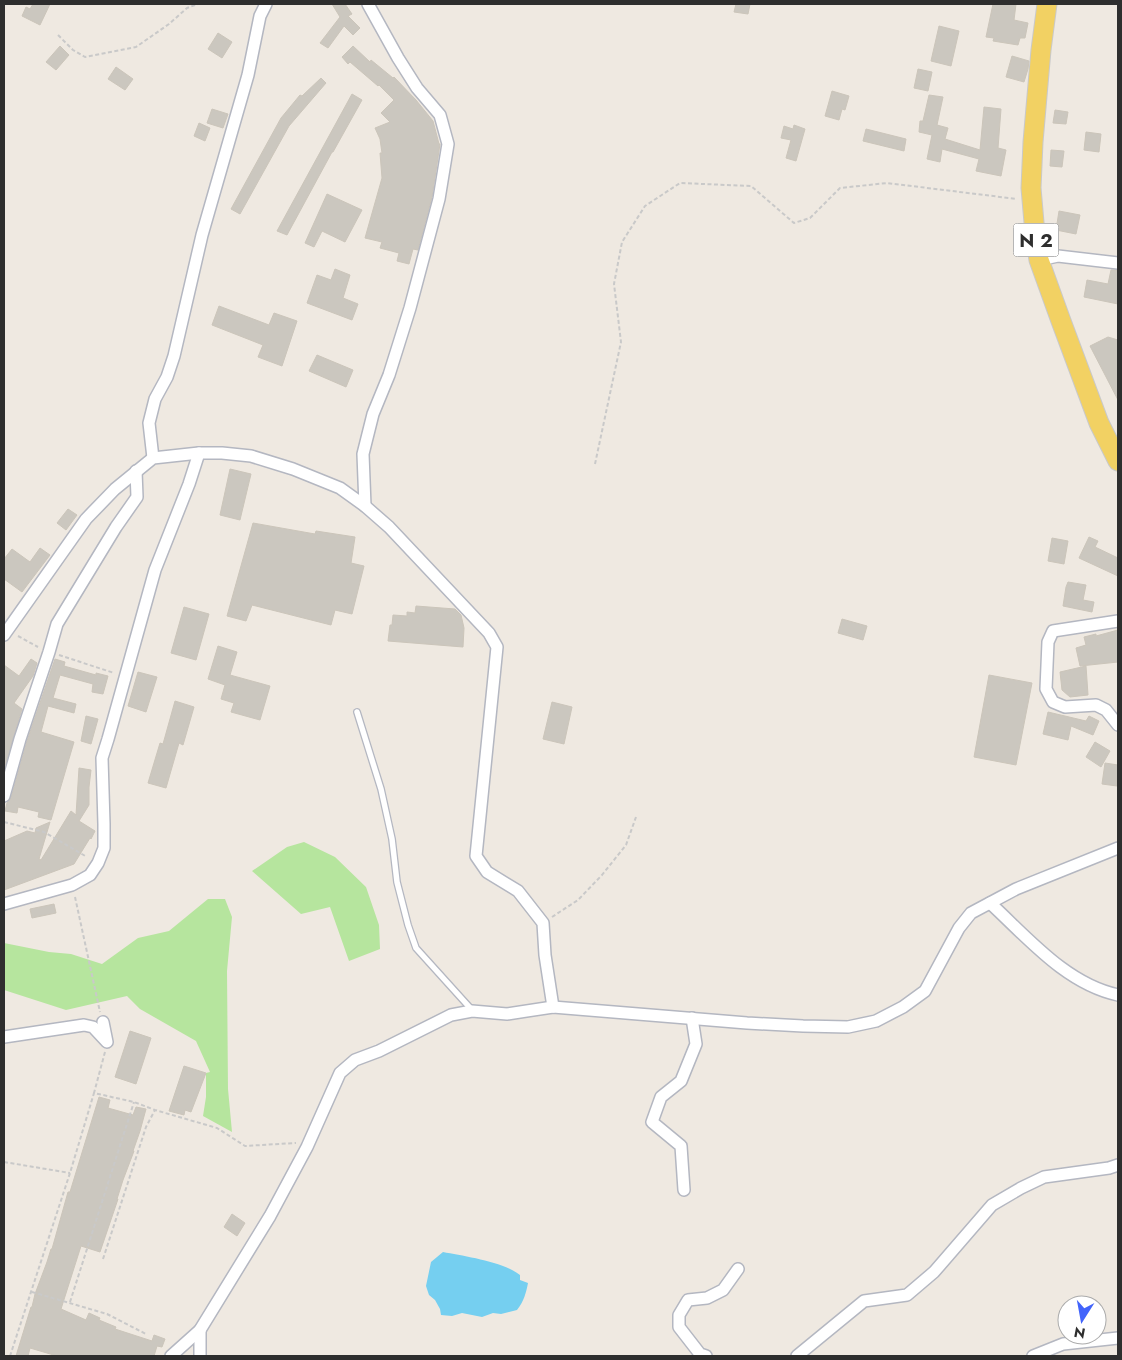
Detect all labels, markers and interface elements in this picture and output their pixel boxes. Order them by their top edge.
road number: N 2 [1014,224,1058,256]
north arrow [1057,1295,1107,1345]
text: N [1072,1322,1087,1344]

